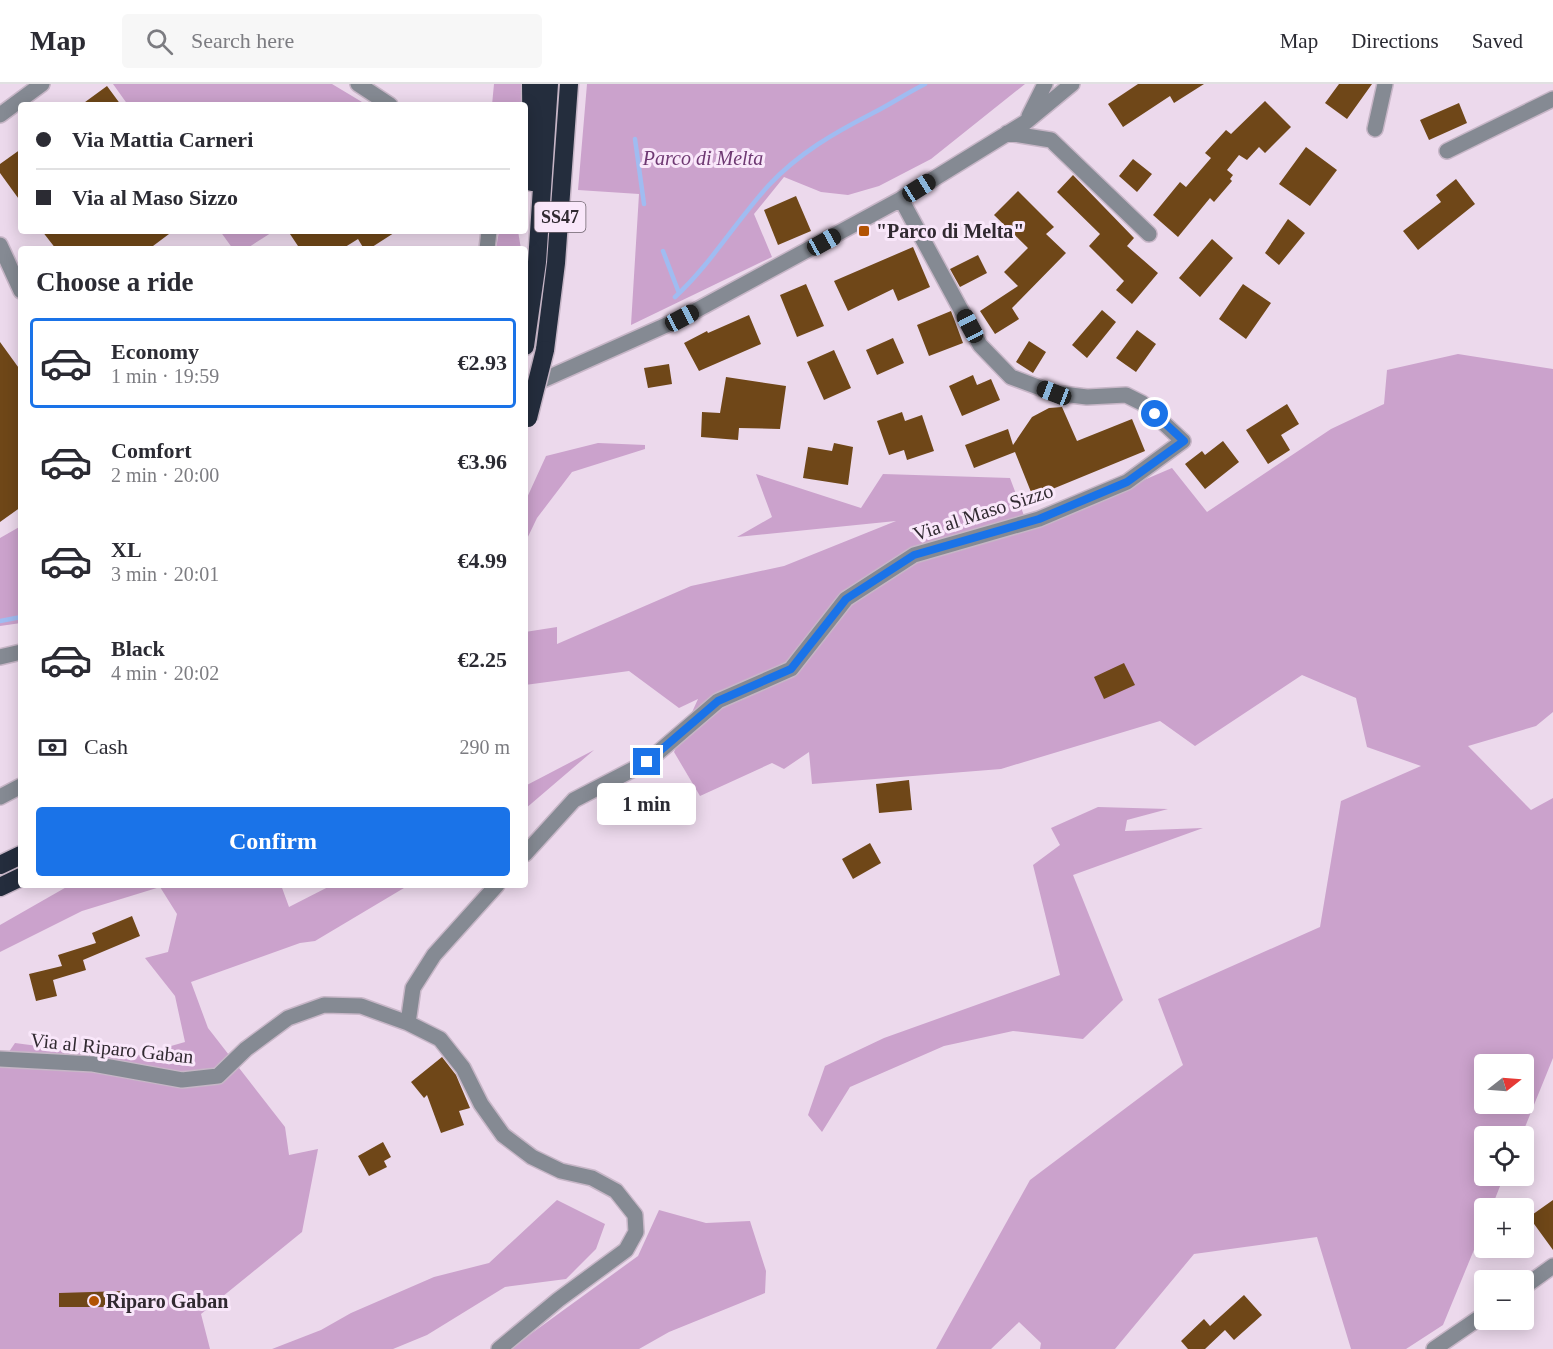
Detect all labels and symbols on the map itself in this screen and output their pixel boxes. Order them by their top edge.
park label: Parco di Melta [642,147,763,169]
car [899,171,939,205]
road number: SS47 [534,202,586,232]
place label: "Parco di Melta" [876,220,1024,242]
marker: "Parco di Melta" [857,224,871,238]
car [804,225,844,259]
car [662,302,702,334]
car [954,306,986,346]
car [1034,378,1074,408]
route start [1141,400,1168,427]
street label: Via al Maso Sizzo [910,479,1056,545]
route end [633,748,660,775]
callout: 1 min [598,783,696,825]
street label: Via al Riparo Gaban [29,1029,195,1068]
north arrow [1474,1054,1534,1114]
place label: Riparo Gaban [106,1290,228,1313]
marker: Riparo Gaban [87,1294,101,1308]

